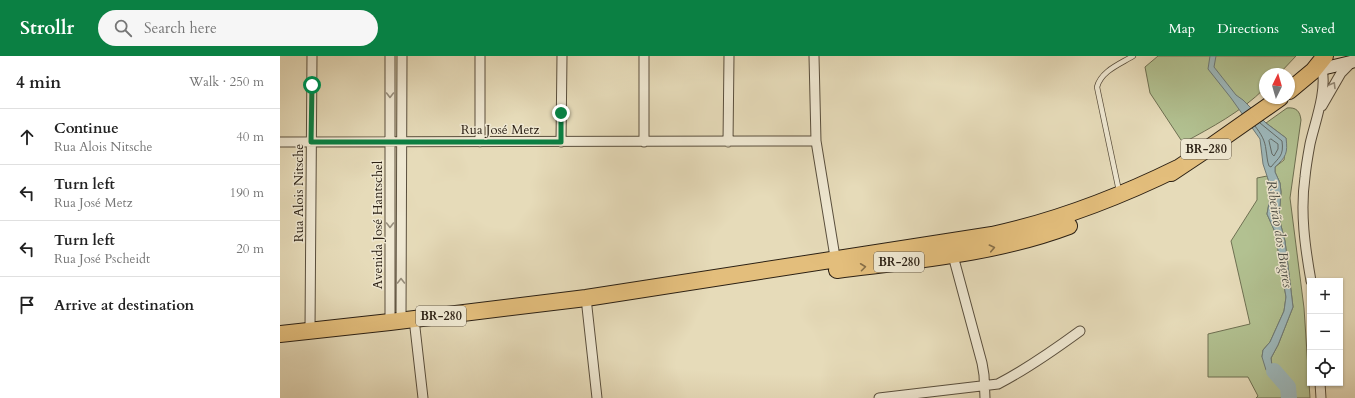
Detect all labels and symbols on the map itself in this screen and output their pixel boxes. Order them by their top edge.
north arrow [1259,68,1295,104]
route start [303,76,321,94]
one-way arrow [1329,82,1336,89]
one-way arrow [386,92,394,98]
route end [552,104,570,122]
street label: Rua José Metz [461,121,539,139]
road number: BR-280 [1181,139,1231,159]
street label: Rua Alois Nitsche [290,144,308,242]
street label: Avenida José Hantschel [369,160,387,289]
water label: Ribeirão dos Bugres [1262,179,1297,289]
one-way arrow [386,222,394,228]
one-way arrow [989,244,995,253]
road number: BR-280 [874,252,924,272]
one-way arrow [860,263,866,272]
one-way arrow [397,278,405,284]
road number: BR-280 [416,306,466,326]

